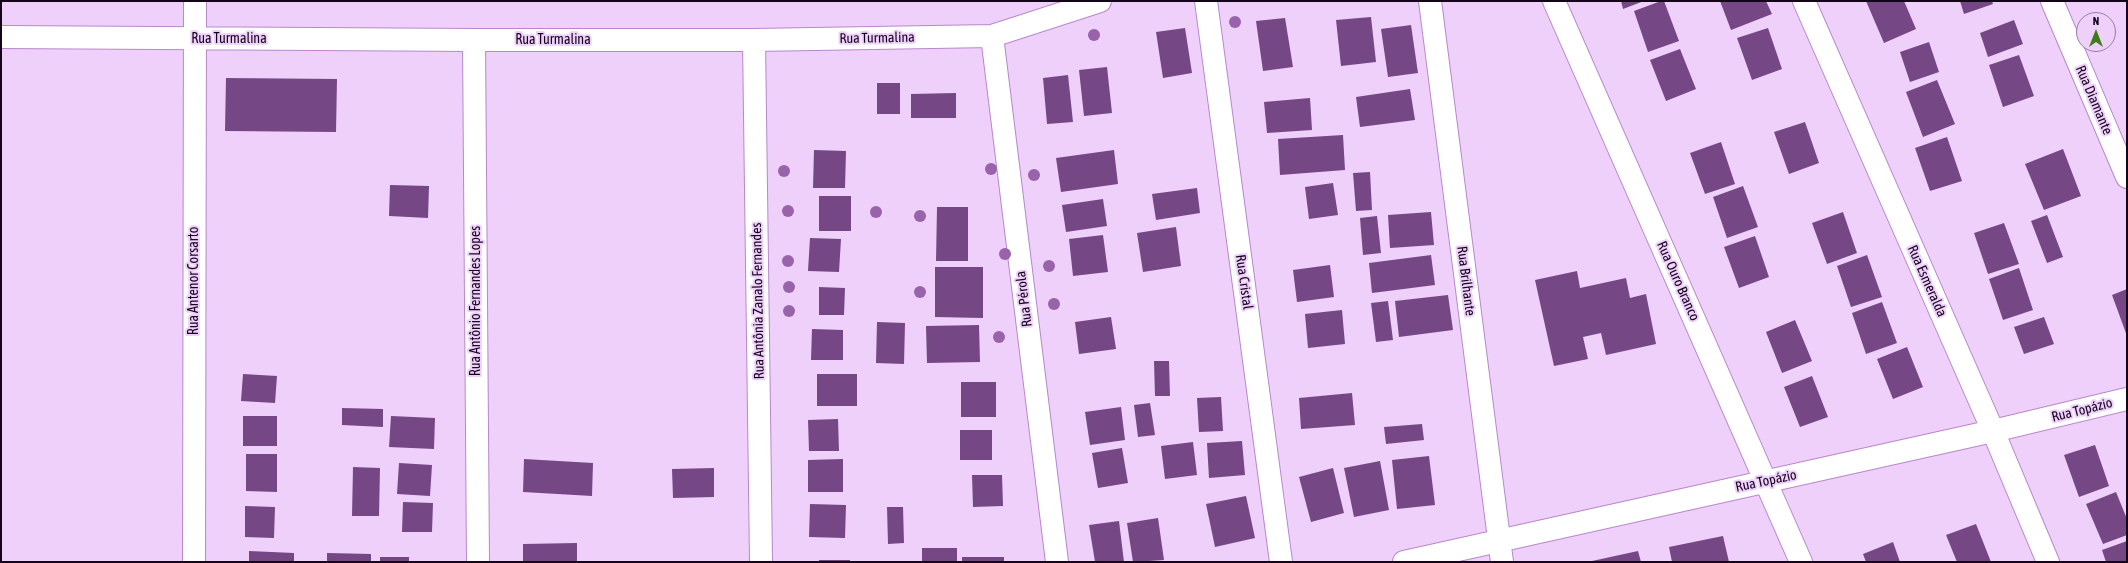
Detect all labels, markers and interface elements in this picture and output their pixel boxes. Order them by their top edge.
north arrow [2076,12,2116,52]
text: N [2093,15,2099,27]
street label: Rua Turmalina [839,29,915,47]
street label: Rua Turmalina [191,31,267,47]
street label: Rua Turmalina [515,32,591,48]
street label: Rua Diamante [2072,63,2116,137]
street label: Rua Antônia Zanalo Fernandes [748,222,768,380]
street label: Rua Antônio Fernandes Lopes [468,226,484,376]
street label: Rua Antenor Corsarto [186,227,202,335]
street label: Rua Ouro Branco [1653,239,1703,323]
street label: Rua Esmeralda [1904,243,1950,319]
street label: Rua Brilhante [1453,245,1479,317]
street label: Rua Cristal [1232,254,1256,310]
street label: Rua Pérola [1012,270,1036,328]
street label: Rua Topázio [2050,394,2114,426]
street label: Rua Topázio [1734,466,1798,496]

